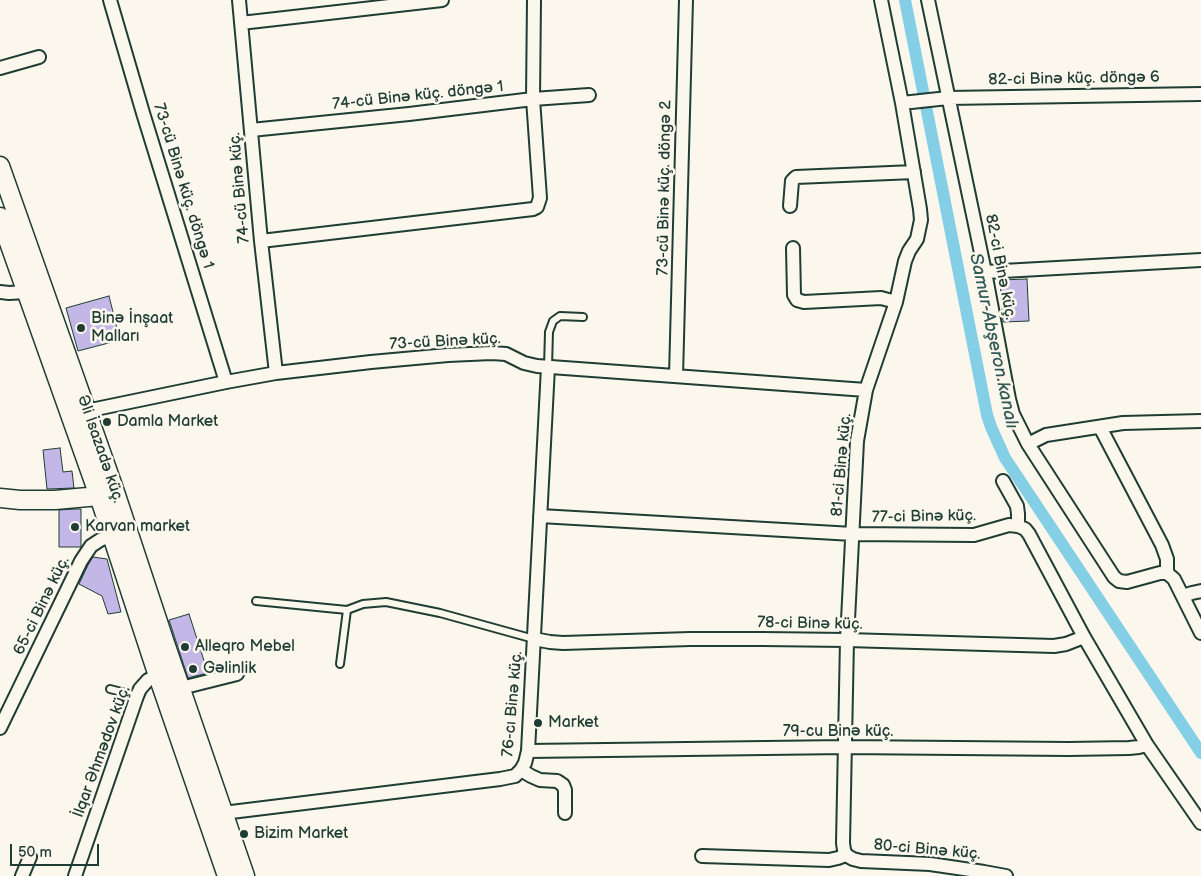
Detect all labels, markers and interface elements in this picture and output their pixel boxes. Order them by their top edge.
street label: 82-ci Binə küç. döngə 6 [988,68,1160,90]
street label: 74-cü Binə küç. döngə 1 [331,77,505,115]
street label: 73-cü Binə küç. döngə 2 [654,100,676,276]
street label: 73-cü Binə küç. döngə 1 [149,101,217,271]
street label: 74-cü Binə küç. [226,132,254,244]
street label: 82-ci Binə küç. [980,213,1020,321]
water label: Samur-Abşeron kanalı [964,251,1022,431]
place label: Binə İnşaat Malları [91,309,173,347]
marker: Binə İnşaat Malları [75,322,87,334]
street label: 73-cü Binə küç. [389,330,501,354]
street label: Əli İsazadə küç. [73,392,127,506]
place label: Damla Market [117,412,218,432]
street label: 81-ci Binə küç. [828,412,856,518]
marker: Damla Market [101,416,113,428]
street label: 77-ci Binə küç. [872,506,976,528]
place label: Karvan market [85,517,190,537]
marker: Karvan market [69,521,81,533]
street label: 65-ci Binə küç. [10,554,74,658]
street label: 78-ci Binə küç. [757,613,863,635]
place label: Alleqro Mebel [195,637,295,657]
marker: Alleqro Mebel [179,641,191,653]
street label: 76-cı Binə küç. [499,650,527,758]
place label: Gəlinlik [203,659,256,679]
marker: Gəlinlik [187,663,199,675]
street label: İlqar Əhmədov küç. [69,684,135,820]
place label: Market [548,713,599,733]
marker: Market [532,717,544,729]
street label: 79-cu Binə küç. [783,722,893,742]
place label: Bizim Market [254,824,348,844]
marker: Bizim Market [238,828,250,840]
scale bar [12,834,101,866]
street label: 80-ci Binə küç. [873,836,981,864]
text: 50 m [18,843,52,862]

